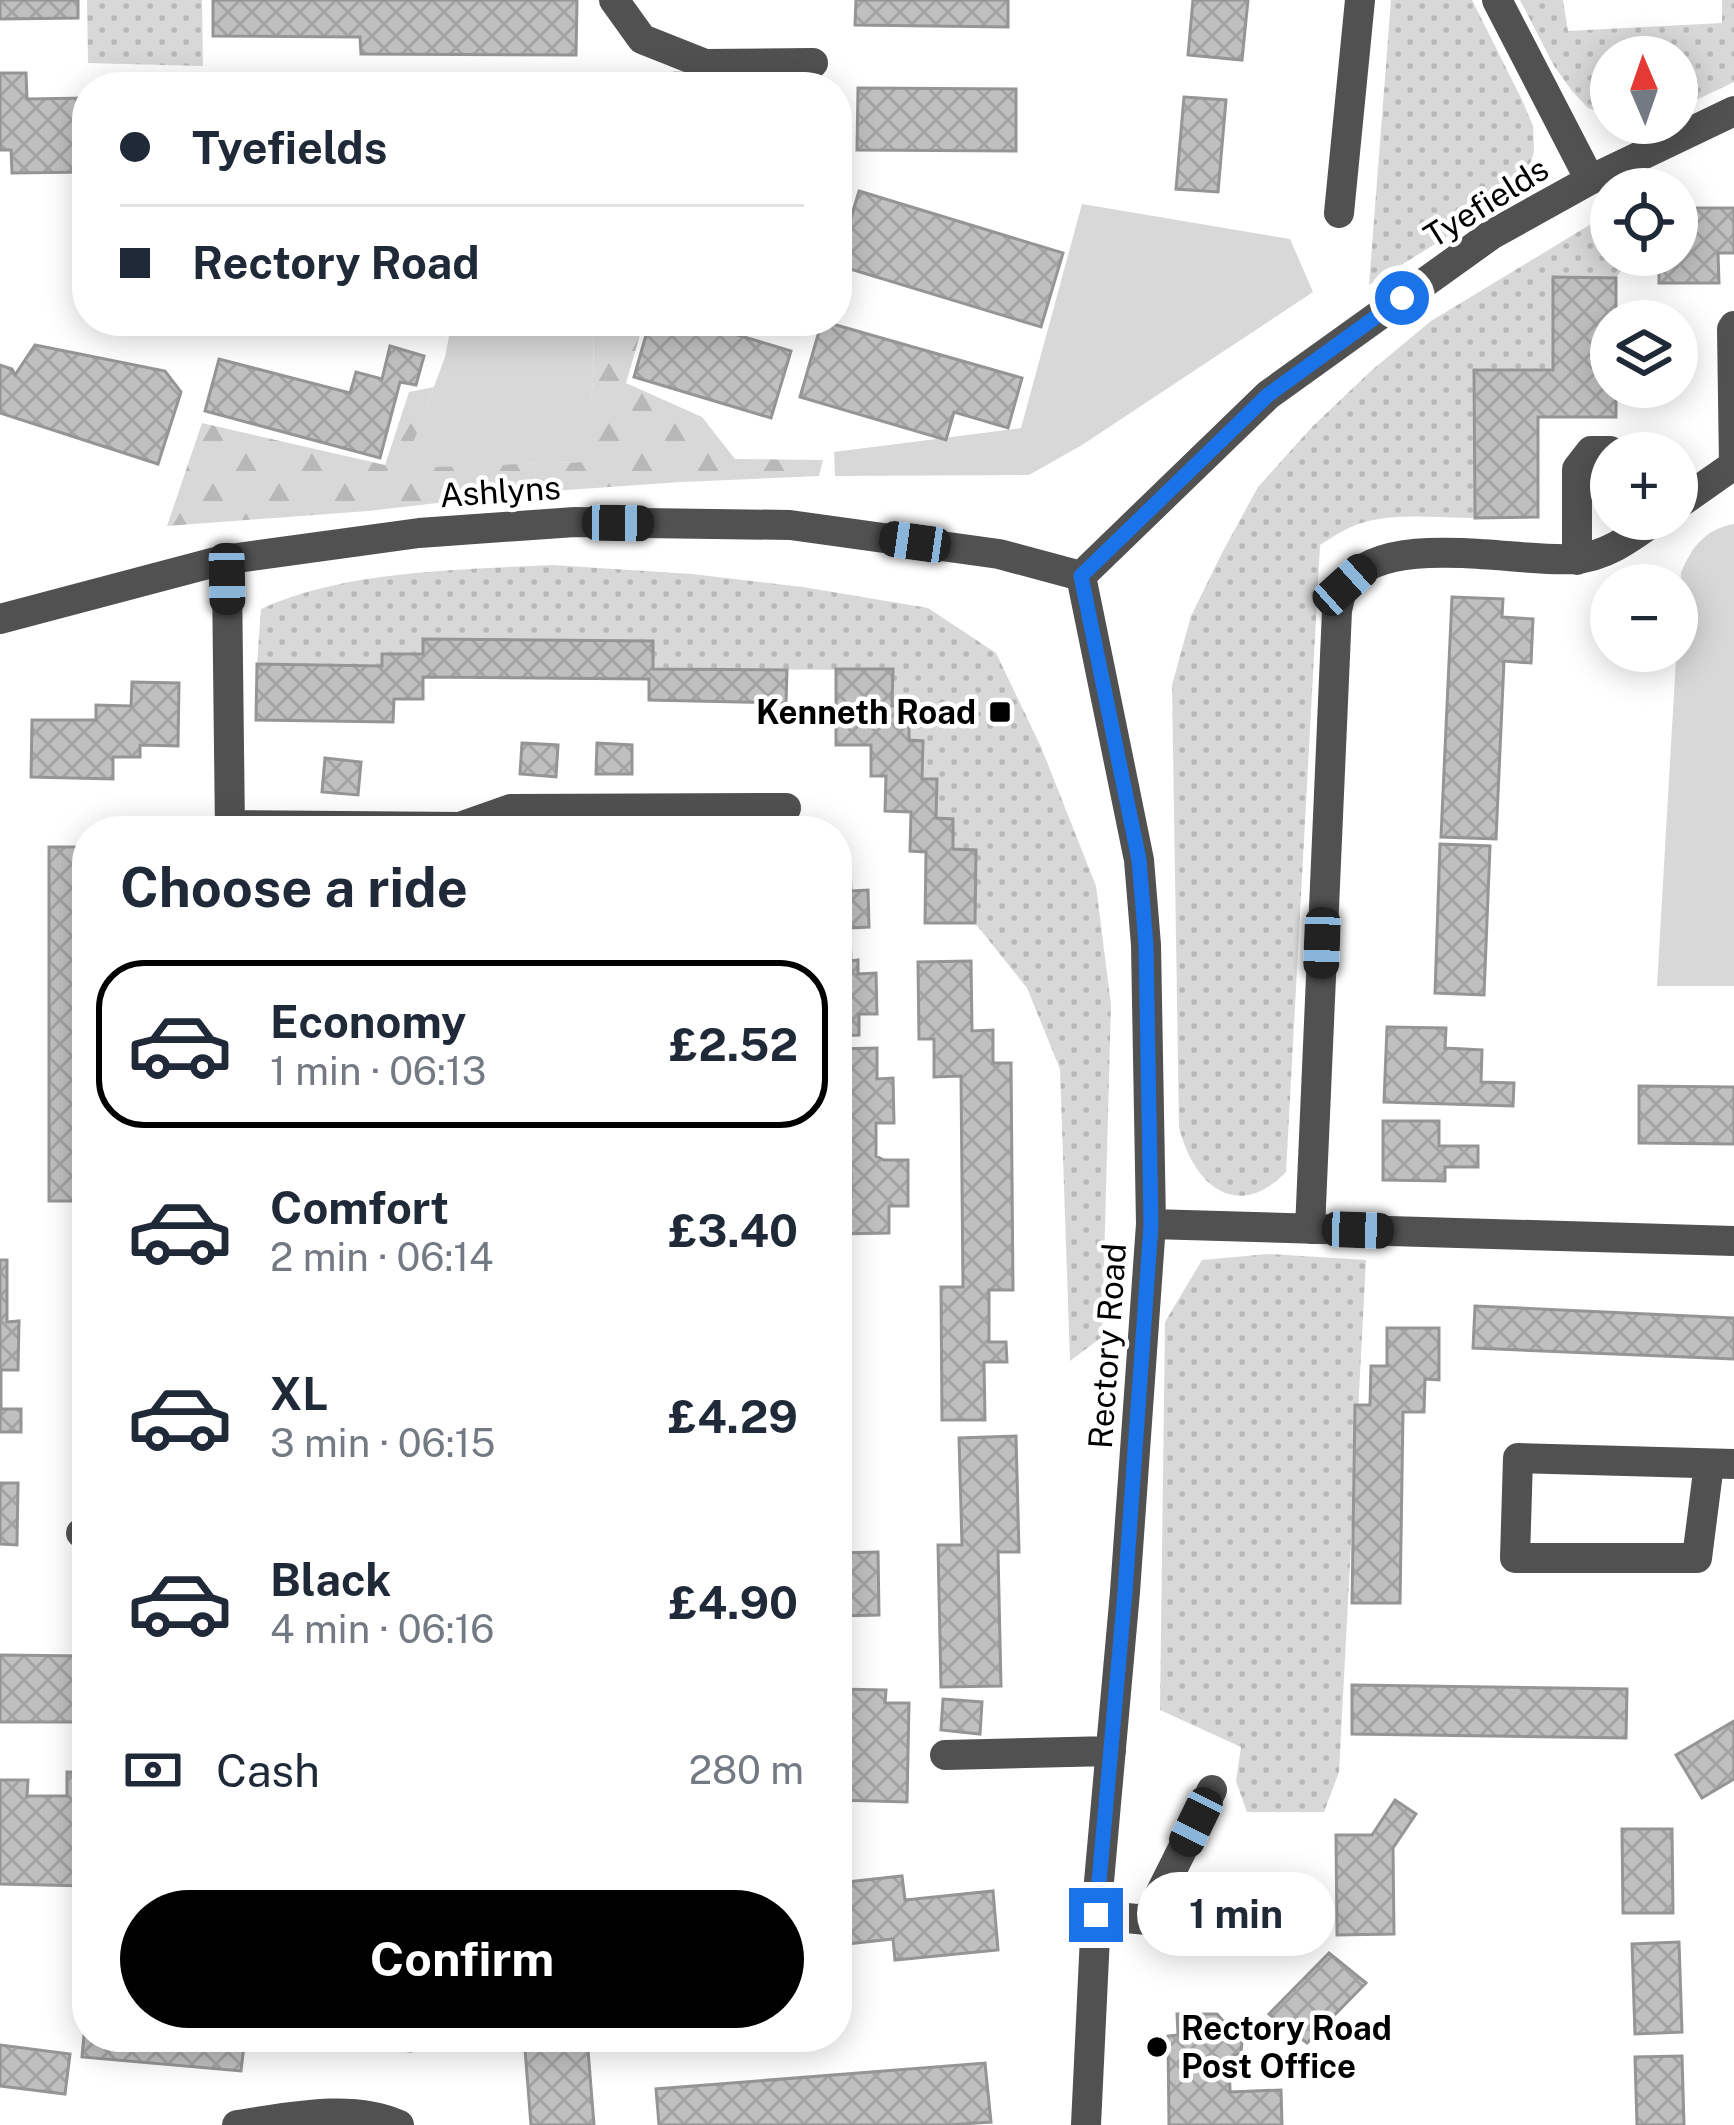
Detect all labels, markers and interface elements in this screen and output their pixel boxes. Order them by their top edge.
north arrow [1590,36,1698,144]
map controls [1590,36,1698,672]
text: Tyefields [192,121,387,174]
street label: Tyefields [1417,149,1555,255]
button: locate [1590,168,1698,276]
text: Rectory Road [192,236,480,289]
route start [1375,271,1429,325]
button: layers [1590,300,1698,408]
button: + [1590,432,1698,540]
street label: Ashlyns [438,468,562,514]
car [582,504,654,542]
car [877,519,953,565]
car [208,543,246,615]
car [1306,548,1384,622]
button: − [1590,564,1698,672]
place label: Kenneth Road [756,693,976,731]
marker: Kenneth Road [987,699,1013,725]
text: Choose a ride [120,856,468,919]
car [1303,906,1341,980]
icon: car [126,990,234,1098]
text: Economy [270,995,466,1048]
text: £2.52 [669,1018,798,1071]
text: 1 min · 06:13 [270,1048,486,1094]
icon: car [126,1176,234,1284]
text: Comfort [270,1181,449,1234]
text: £3.40 [668,1204,798,1257]
car [1321,1211,1395,1249]
text: 2 min · 06:14 [270,1234,494,1280]
street label: Rectory Road [1081,1242,1133,1450]
icon: car [126,1362,234,1470]
text: XL [270,1367,328,1420]
text: £4.29 [668,1390,798,1443]
text: 3 min · 06:15 [270,1420,495,1466]
icon: car [126,1548,234,1656]
text: Black [270,1553,391,1606]
text: £4.90 [669,1576,798,1629]
text: 4 min · 06:16 [270,1606,495,1652]
icon: cash [120,1737,186,1803]
text: Cash [216,1744,320,1797]
text: 280 m [689,1747,804,1793]
car [1164,1782,1228,1862]
callout: 1 min [1138,1873,1336,1957]
route end [1069,1888,1123,1942]
button: Confirm [120,1890,804,2028]
text: 1 min [1189,1891,1283,1937]
place label: Rectory Road Post Office [1181,2009,1392,2085]
marker: Rectory Road Post Office [1144,2034,1170,2060]

